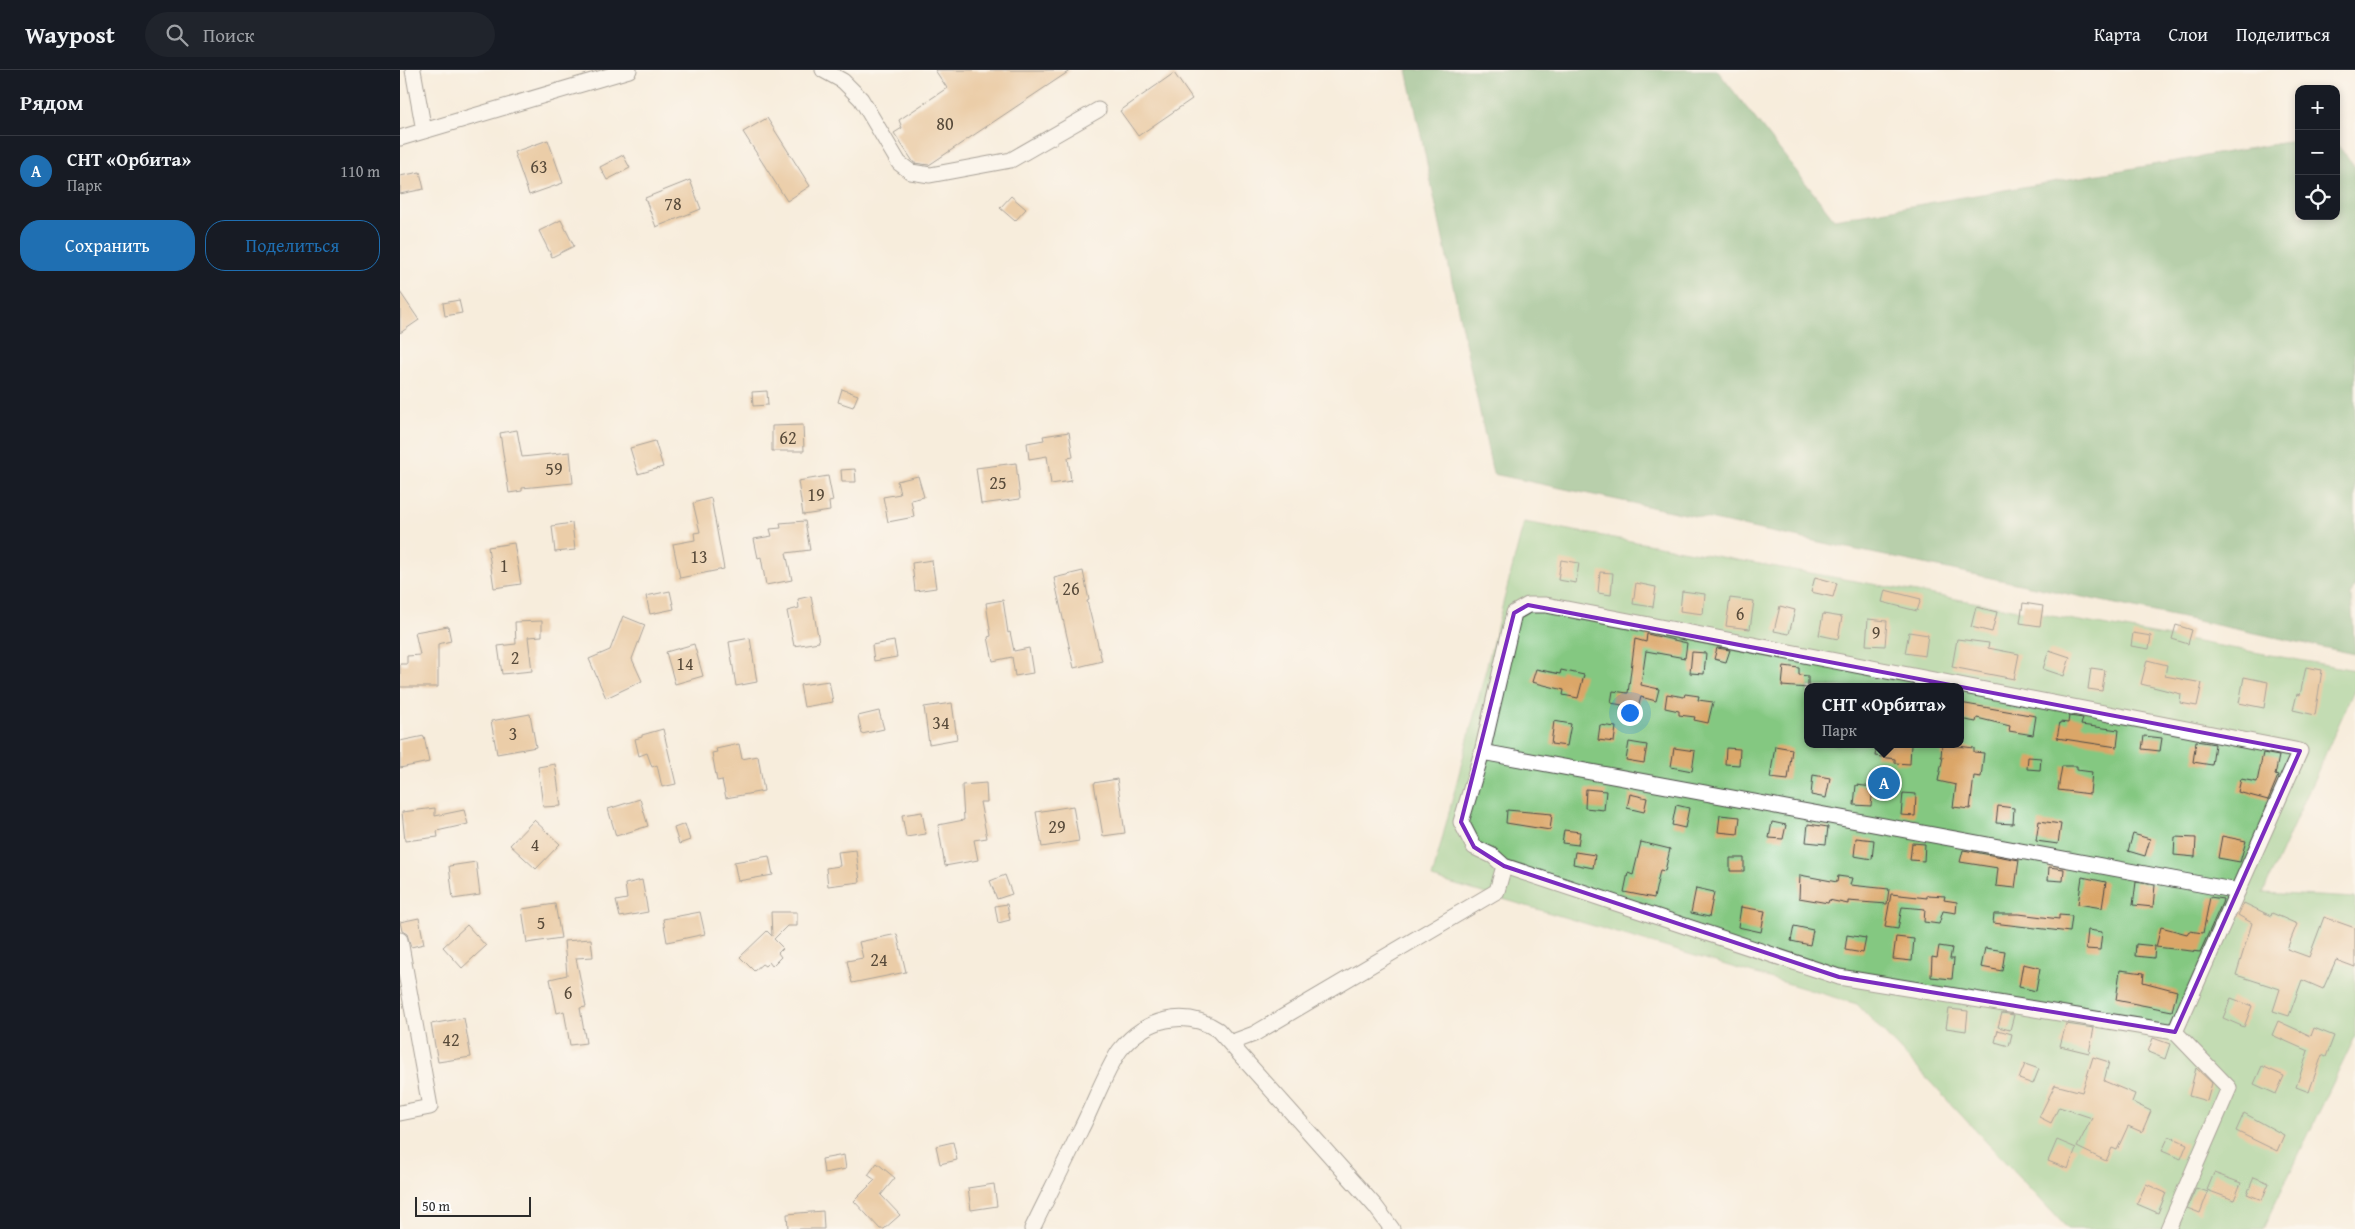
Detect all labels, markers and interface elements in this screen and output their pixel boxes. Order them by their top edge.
search box [145,12,495,57]
text: Waypost [25,17,115,52]
icon: search [163,21,191,49]
text: Поиск [203,21,255,49]
text: Карта [2094,21,2141,48]
text: Слои [2169,21,2208,48]
text: Поделиться [2236,21,2330,48]
map controls [2295,85,2340,220]
button: + [2295,85,2340,130]
text: Рядом [20,87,83,118]
house number: 80 [936,110,954,137]
button: − [2295,130,2340,175]
text: СНТ «Орбита» [67,145,191,173]
house number: 63 [530,153,548,180]
text: A [31,159,41,183]
text: 110 m [340,159,380,183]
text: Парк [67,173,102,197]
button: locate [2295,175,2340,220]
house number: 78 [664,190,682,217]
button: Сохранить [20,220,195,271]
button: Поделиться [205,220,380,271]
house number: 62 [779,424,797,451]
house number: 59 [545,455,563,482]
house number: 25 [989,469,1007,496]
house number: 19 [807,481,825,508]
house number: 13 [690,543,708,570]
house number: 1 [500,552,508,579]
house number: 26 [1062,575,1080,602]
house number: 6 [1736,600,1744,627]
house number: 9 [1872,619,1880,646]
house number: 2 [511,644,519,671]
house number: 14 [676,650,694,677]
popup [1804,683,1964,748]
text: СНТ «Орбита» [1822,690,1946,718]
your location [1617,700,1643,726]
house number: 34 [932,709,950,736]
text: Парк [1822,718,1857,742]
house number: 3 [509,720,517,747]
pin: A [1868,764,1900,802]
house number: 29 [1048,813,1066,840]
house number: 4 [531,831,539,858]
house number: 5 [537,909,545,936]
house number: 24 [870,946,888,973]
house number: 6 [564,979,572,1006]
house number: 42 [442,1026,460,1053]
scale bar [415,1194,531,1217]
text: 50 m [422,1196,450,1216]

